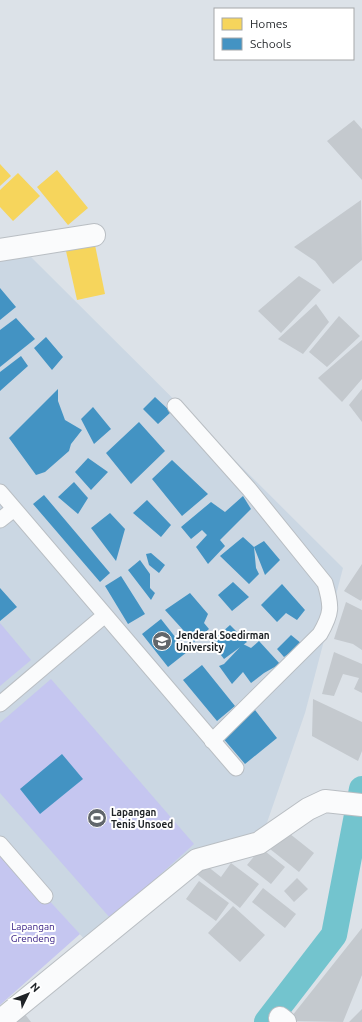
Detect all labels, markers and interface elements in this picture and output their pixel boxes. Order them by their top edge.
legend [214,8,354,60]
text: Homes [250,17,288,30]
text: Schools [250,37,291,50]
school or university icon: Jenderal Soedirman University [151,630,173,652]
place label: Jenderal Soedirman University [176,630,270,653]
sports icon: Lapangan Tenis Unsoed [86,807,108,829]
place label: Lapangan Tenis Unsoed [111,807,173,830]
park label: Lapangan Grendeng [11,921,55,944]
north arrow [8,974,48,1014]
text: N [28,980,43,994]

